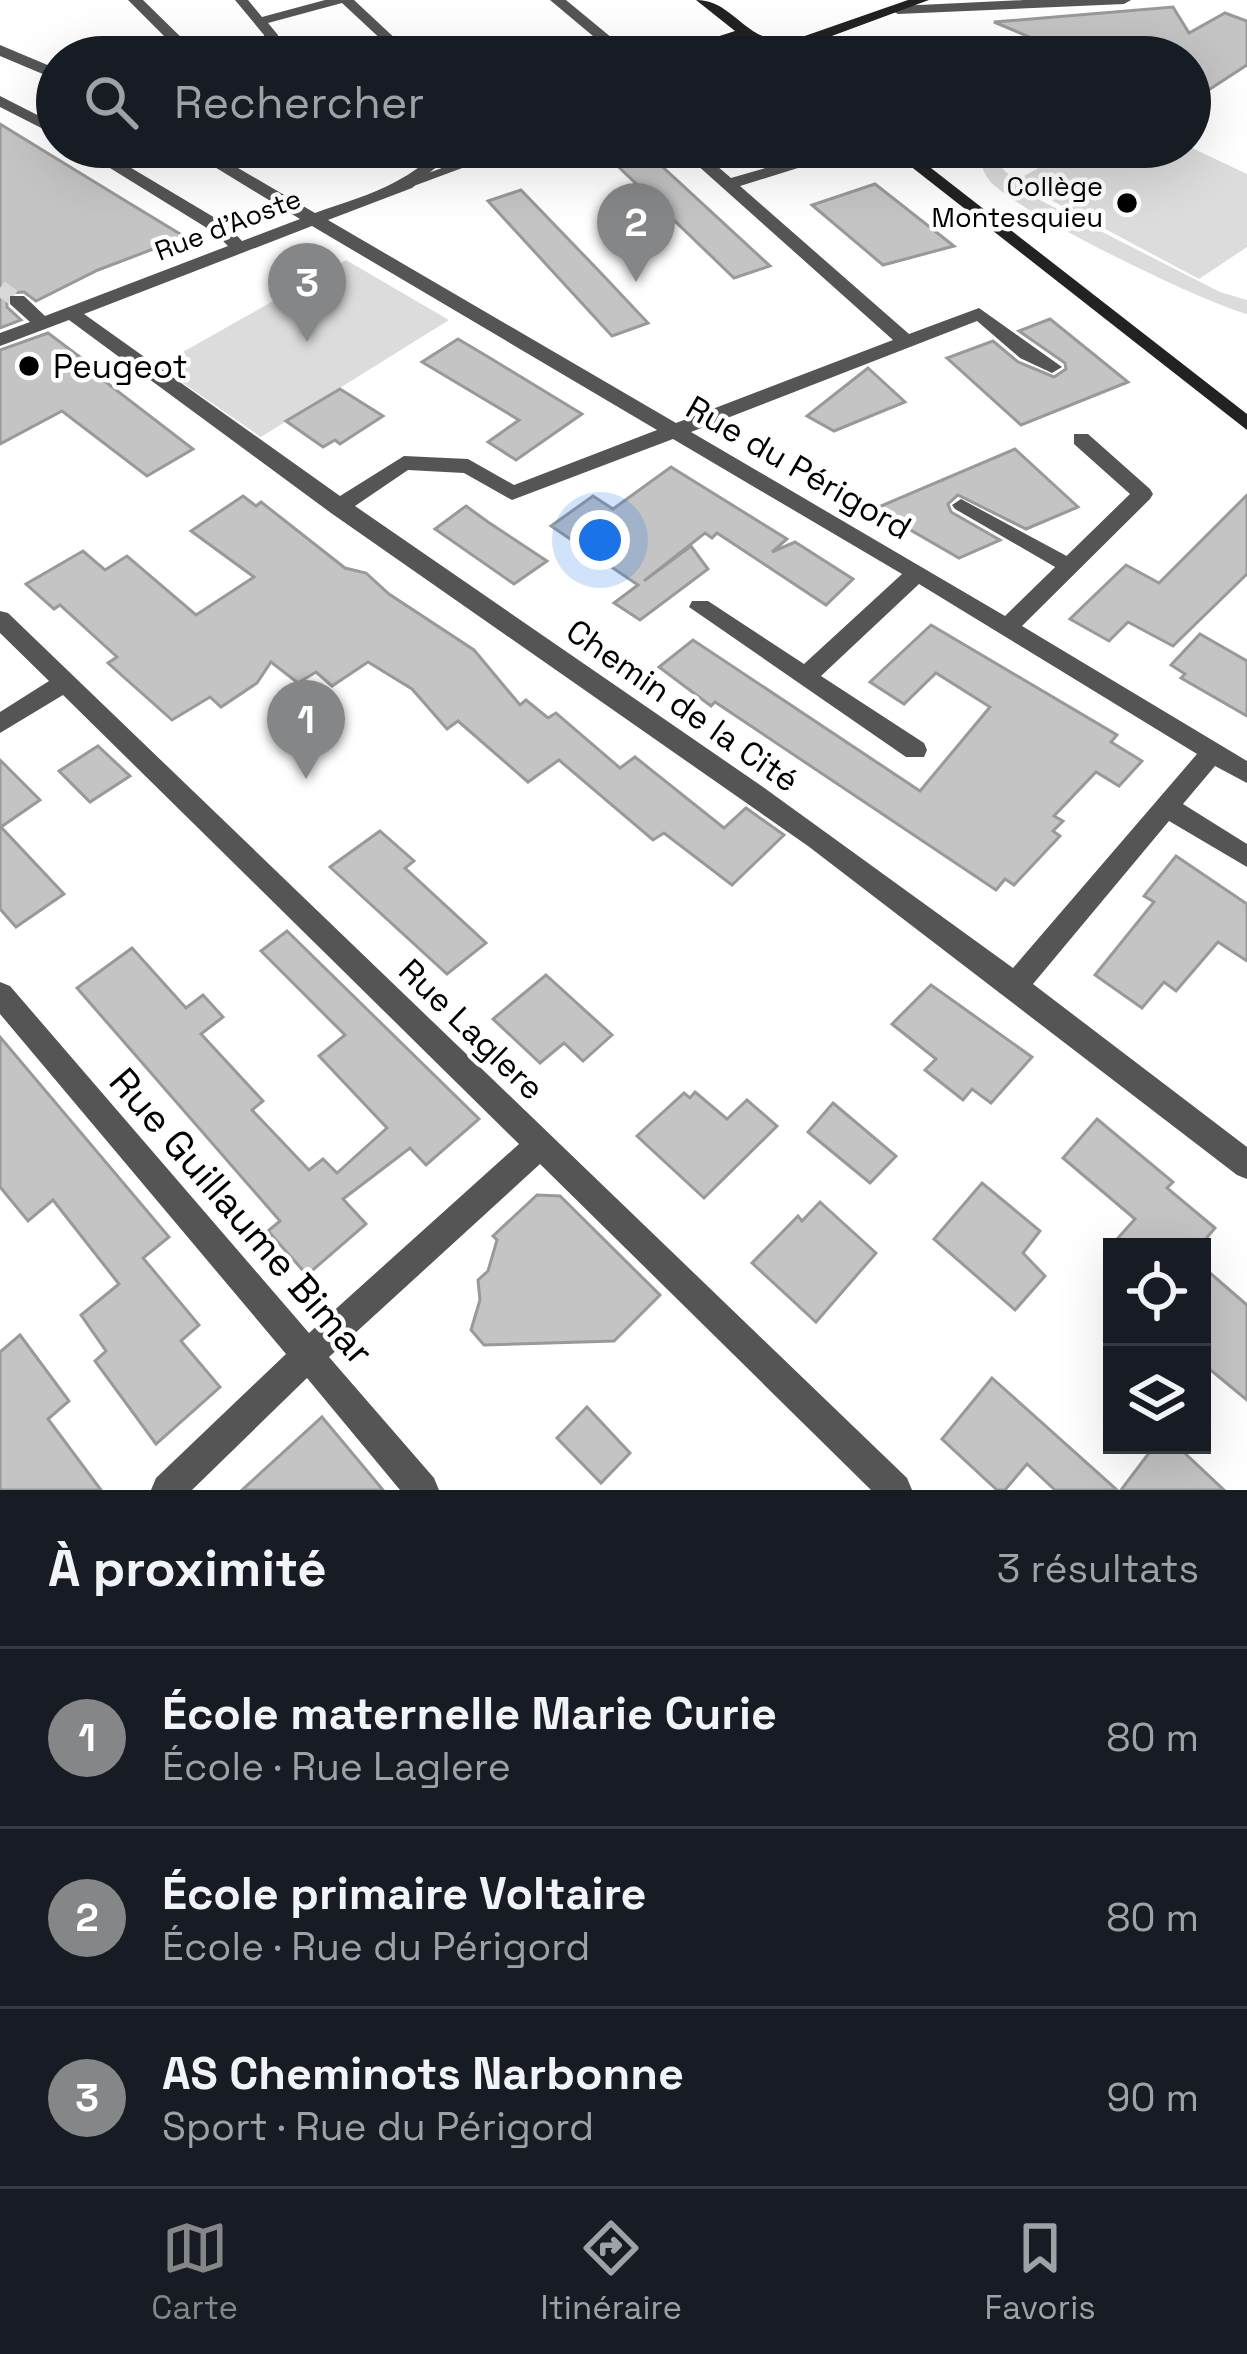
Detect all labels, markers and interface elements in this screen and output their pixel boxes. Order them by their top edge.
search box [36,36,1211,168]
icon: search [78,69,144,135]
text: Rechercher [174,74,424,131]
place label: Collège Montesquieu [932,169,1103,235]
street label: Rue d'Aoste [150,181,306,268]
pin: 2 [597,183,675,282]
marker: Collège Montesquieu [1114,190,1140,216]
pin: 3 [268,243,346,342]
place label: Peugeot [53,346,188,388]
marker: Peugeot [16,353,42,379]
street label: Rue du Périgord [678,386,919,549]
your location [570,510,630,570]
street label: Chemin de la Cité [558,610,807,802]
pin: 1 [267,680,345,779]
street label: Rue Laglere [390,950,553,1109]
street label: Rue Guillaume Bimar [99,1057,384,1375]
map controls [1103,1238,1211,1454]
button: locate [1103,1238,1211,1346]
button: layers [1103,1346,1211,1454]
text: À proximité [48,1536,327,1601]
text: 3 résultats [997,1544,1199,1593]
text: École maternelle Marie Curie [162,1685,777,1742]
text: 1 [78,1713,96,1762]
text: 80 m [1106,1713,1199,1762]
text: École · Rue Laglere [162,1742,511,1791]
text: École primaire Voltaire [162,1865,646,1922]
text: 2 [75,1893,99,1942]
text: 80 m [1106,1893,1199,1942]
text: École · Rue du Périgord [162,1922,590,1971]
text: AS Cheminots Narbonne [162,2045,684,2102]
text: 3 [75,2073,99,2122]
text: 90 m [1107,2073,1199,2122]
text: Sport · Rue du Périgord [162,2102,594,2151]
tab: Carte [151,2215,238,2329]
tab: Itinéraire [541,2215,682,2329]
tab: Favoris [985,2215,1096,2329]

